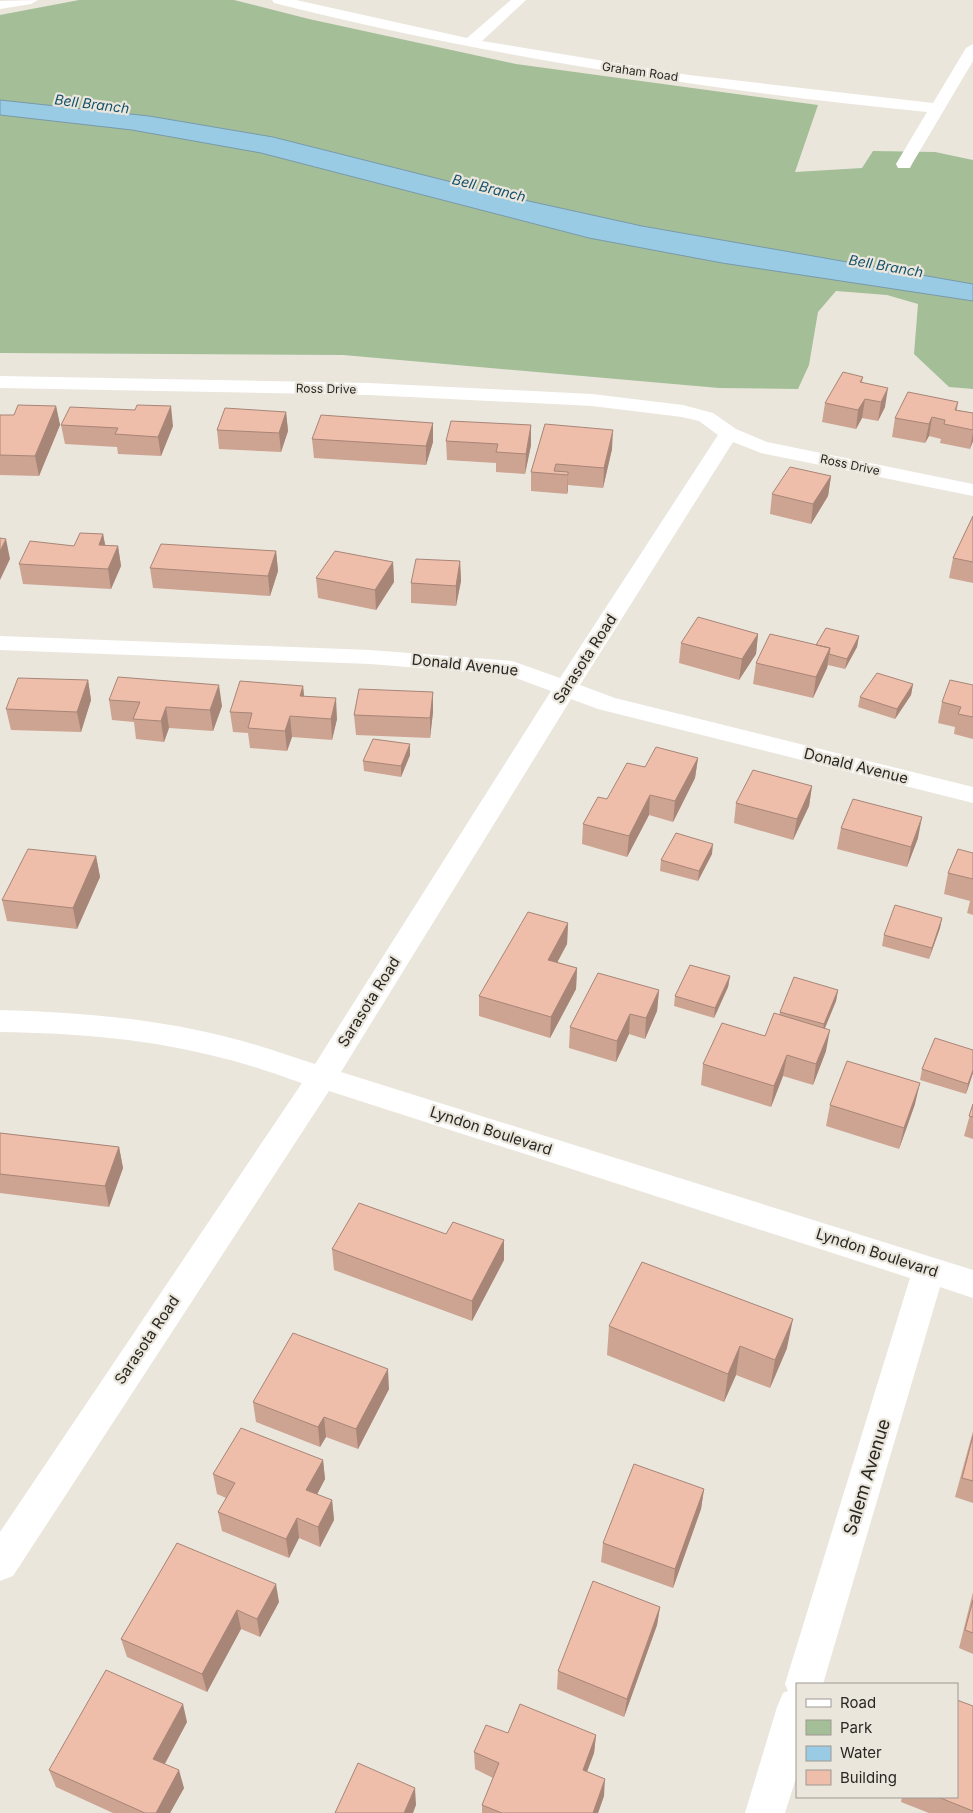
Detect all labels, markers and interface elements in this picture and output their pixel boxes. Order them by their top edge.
street label: Graham Road [601,59,679,84]
water label: Bell Branch [54,90,130,117]
water label: Bell Branch [451,170,528,205]
water label: Bell Branch [848,251,925,280]
street label: Ross Drive [296,380,356,397]
street label: Ross Drive [819,451,881,478]
street label: Sarasota Road [549,610,621,707]
street label: Donald Avenue [411,649,519,680]
street label: Donald Avenue [802,743,910,788]
street label: Sarasota Road [333,953,404,1050]
street label: Lyndon Boulevard [428,1102,555,1159]
street label: Lyndon Boulevard [814,1224,941,1281]
street label: Sarasota Road [110,1292,183,1388]
street label: Salem Avenue [839,1416,894,1538]
legend [796,1683,958,1798]
text: Road [840,1693,876,1712]
text: Park [840,1718,873,1737]
text: Water [840,1743,882,1762]
text: Building [840,1768,897,1787]

